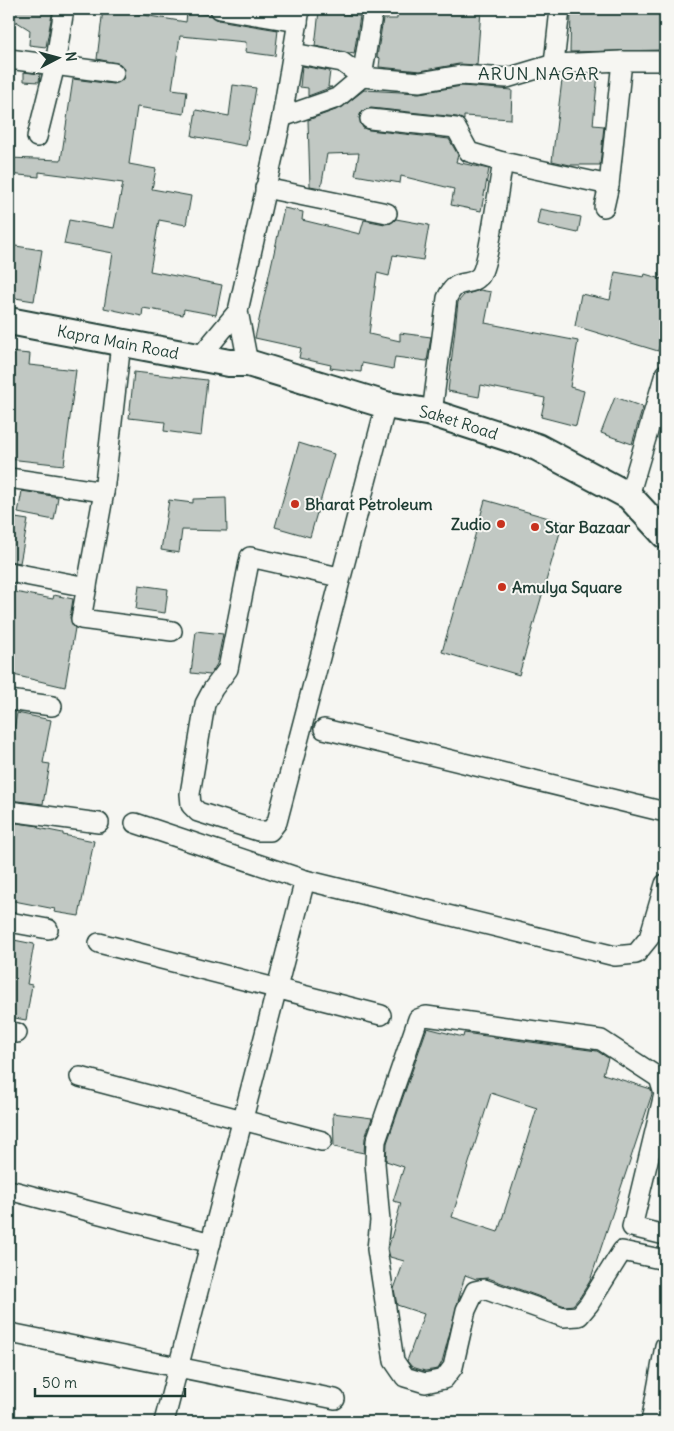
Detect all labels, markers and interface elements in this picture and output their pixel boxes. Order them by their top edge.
north arrow [32,32,82,82]
text: N [61,51,80,62]
district label: ARUN NAGAR [478,62,600,85]
street label: Kapra Main Road [55,320,181,363]
street label: Saket Road [418,401,501,444]
place label: Bharat Petroleum [305,494,433,514]
marker: Bharat Petroleum [289,498,301,510]
place label: Zudio [451,514,491,534]
place label: Star Bazaar [545,517,631,537]
marker: Zudio [495,518,507,530]
marker: Star Bazaar [529,521,541,533]
place label: Amulya Square [512,577,622,598]
marker: Amulya Square [496,581,508,593]
scale bar [35,1366,185,1398]
text: 50 m [42,1373,77,1392]

